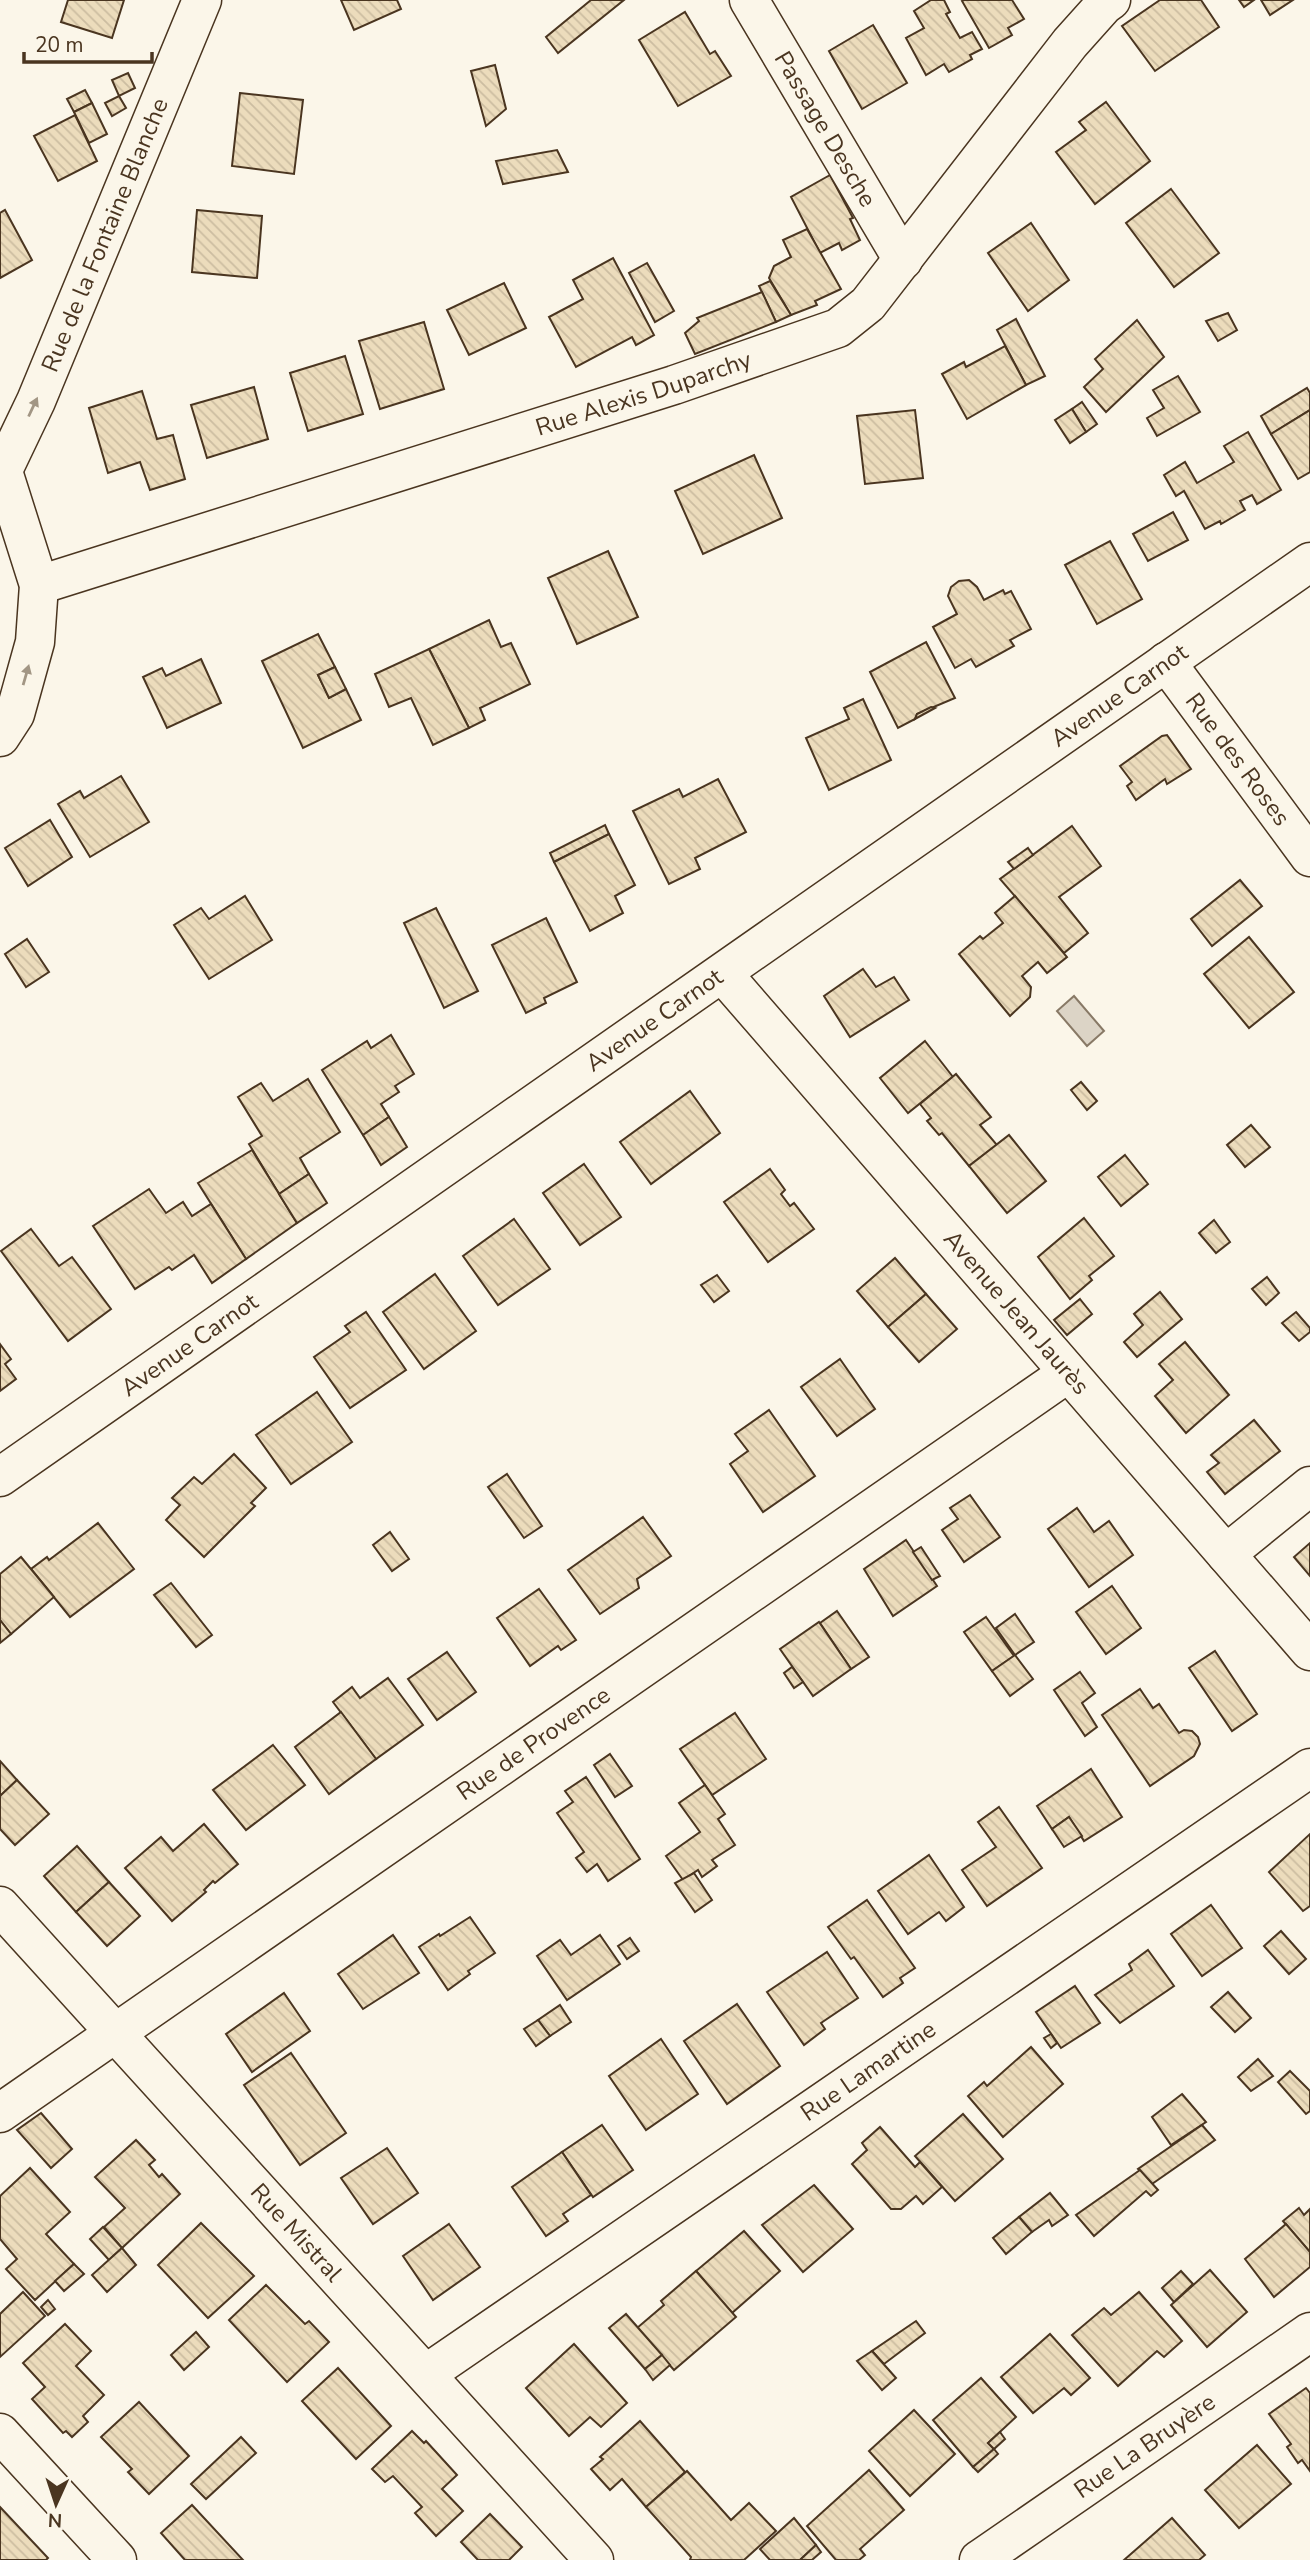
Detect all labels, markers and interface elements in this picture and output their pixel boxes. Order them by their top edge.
scale bar [24,21,152,65]
text: 20 m [35,31,84,59]
street label: Passage Desche [767,45,884,213]
street label: Rue de la Fontaine Blanche [34,93,176,377]
street label: Rue Alexis Duparchy [532,343,756,444]
one-way arrow [27,397,39,417]
street label: Avenue Carnot [1044,636,1194,754]
one-way arrow [22,664,32,685]
street label: Rue des Roses [1178,686,1298,832]
street label: Avenue Carnot [579,961,730,1079]
street label: Avenue Jean Jaurès [936,1224,1097,1401]
street label: Avenue Carnot [115,1285,265,1404]
street label: Rue de Provence [450,1679,617,1808]
street label: Rue Lamartine [794,2013,942,2129]
street label: Rue Mistral [243,2176,350,2289]
street label: Rue La Bruyère [1068,2386,1222,2506]
north arrow [21,2469,91,2539]
text: N [47,2507,63,2533]

